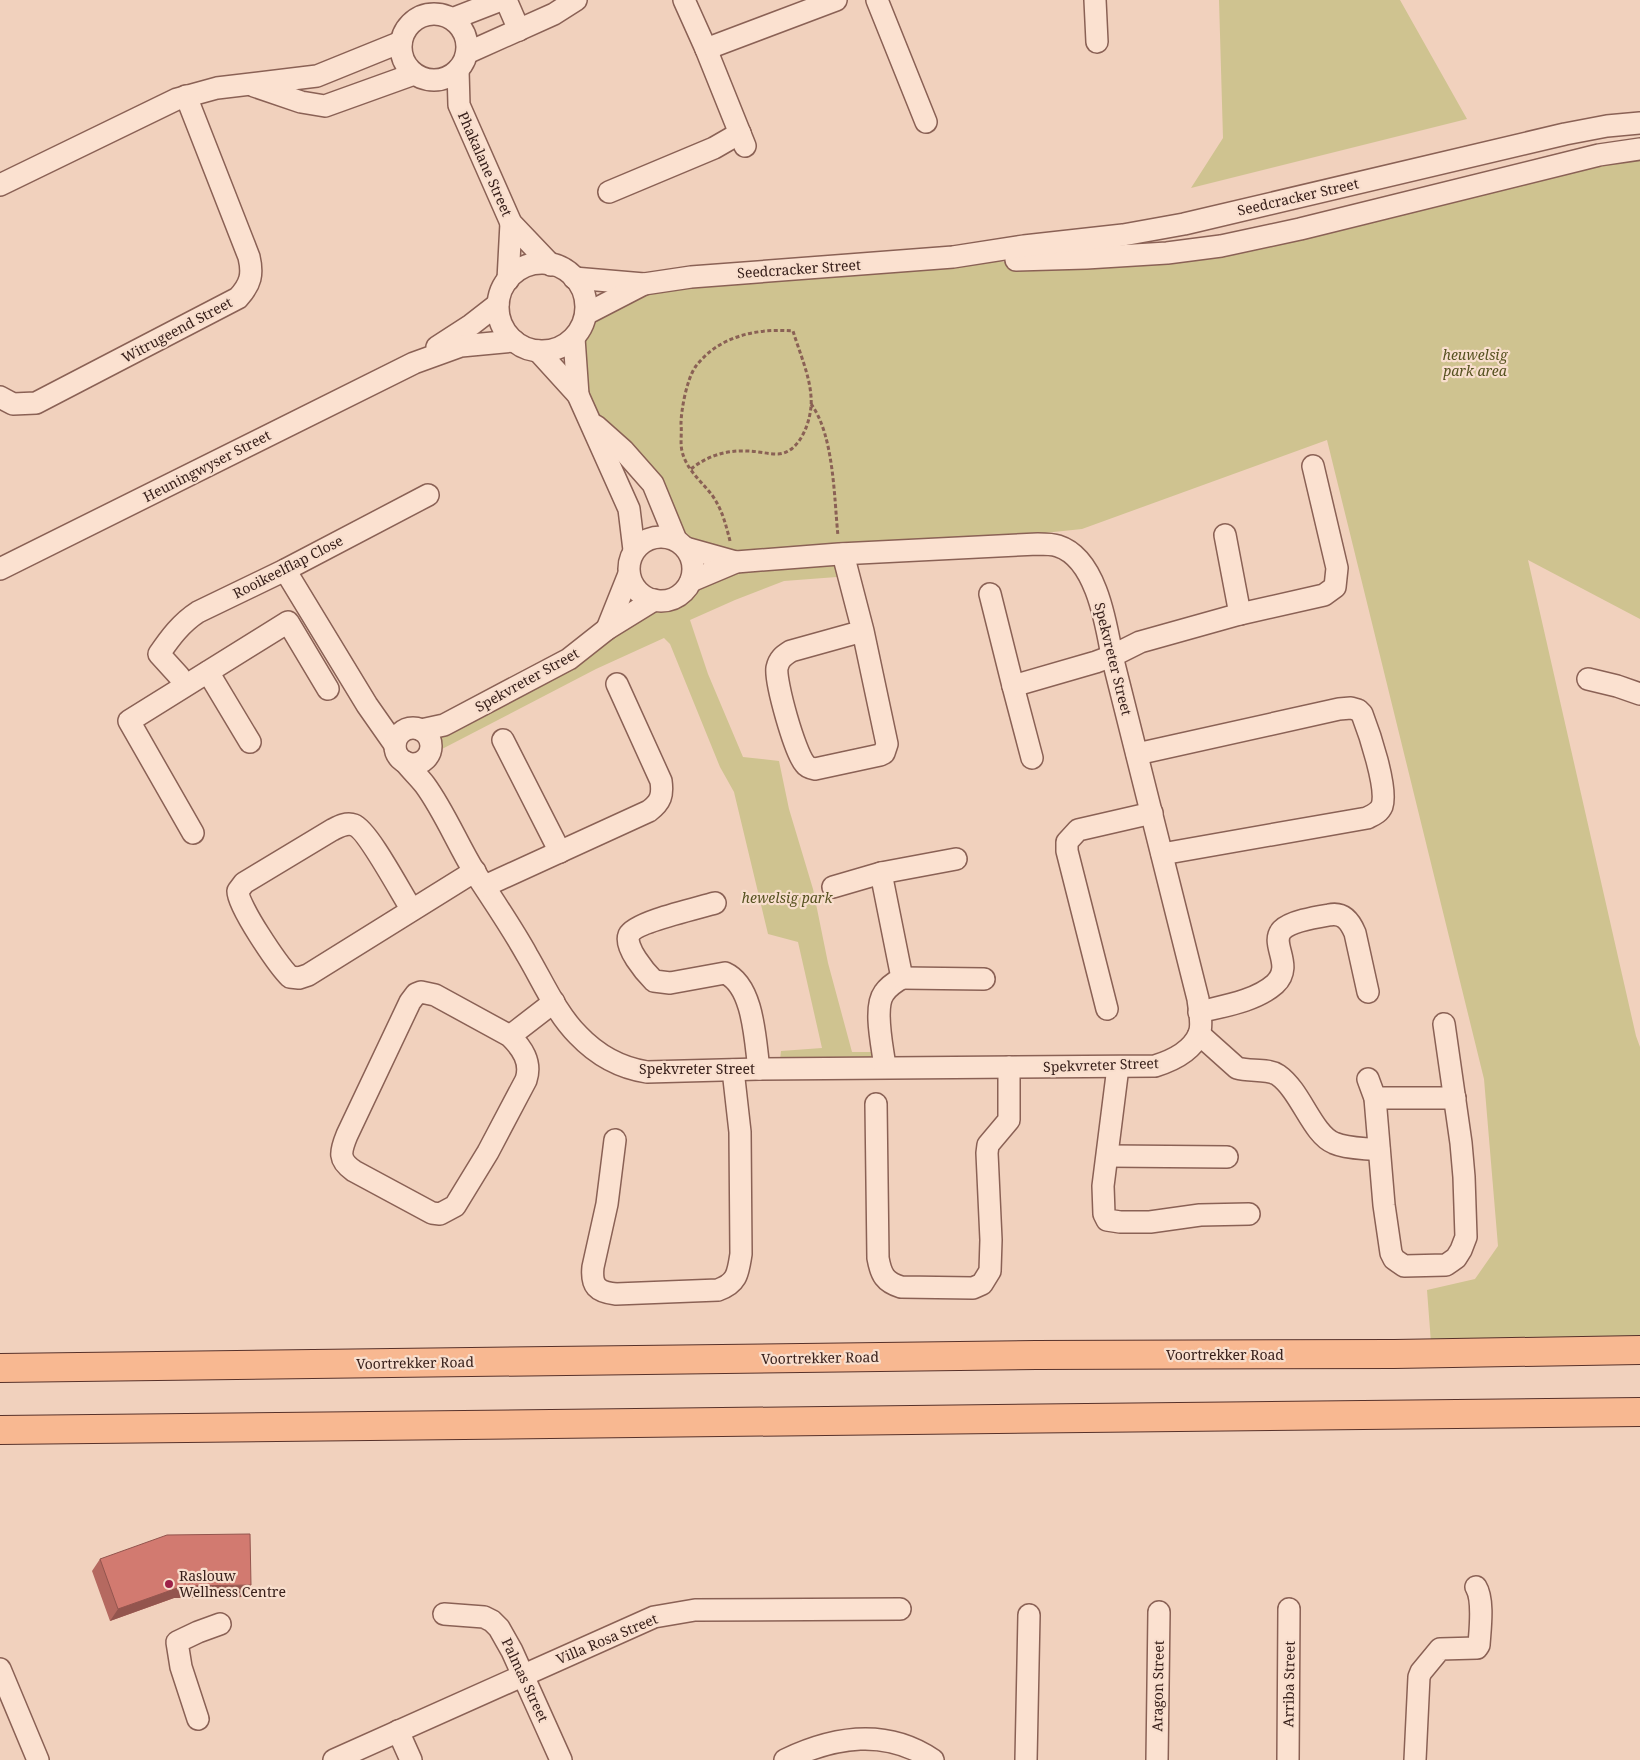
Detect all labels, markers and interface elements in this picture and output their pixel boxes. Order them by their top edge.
street label: Phakalane Street [454,108,517,219]
street label: Seedcracker Street [1235,173,1360,220]
street label: Seedcracker Street [737,255,861,282]
street label: Witrugeend Street [118,292,235,367]
park label: heuwelsig park area [1442,345,1509,380]
street label: Heuningwyser Street [140,425,274,506]
street label: Rooikeelflap Close [229,531,346,603]
street label: Spekvreter Street [1090,600,1137,717]
street label: Spekvreter Street [472,643,582,716]
park label: hewelsig park [742,888,833,907]
street label: Spekvreter Street [1043,1053,1159,1076]
street label: Spekvreter Street [639,1059,755,1078]
street label: Voortrekker Road [1166,1345,1284,1364]
street label: Voortrekker Road [761,1347,880,1368]
street label: Voortrekker Road [356,1352,475,1373]
place label: Raslouw Wellness Centre [179,1566,286,1601]
marker: Raslouw Wellness Centre [163,1578,175,1590]
street label: Villa Rosa Street [553,1609,660,1668]
street label: Palmas Street [498,1635,553,1725]
street label: Aragon Street [1147,1640,1168,1732]
street label: Arriba Street [1278,1640,1299,1728]

